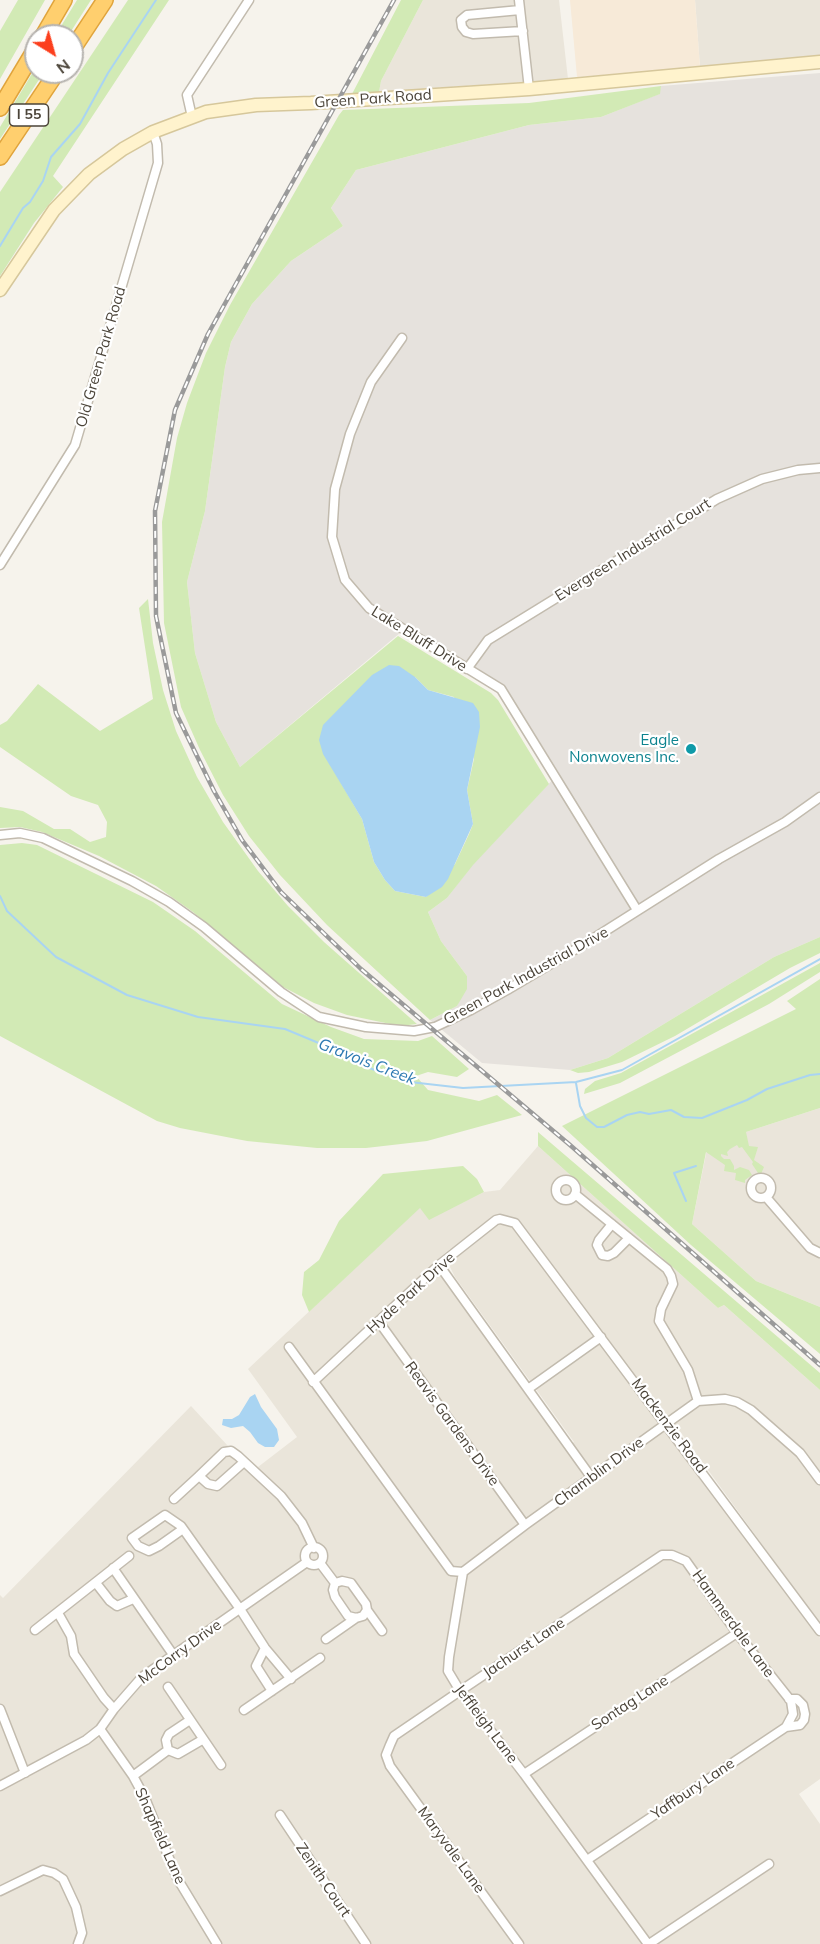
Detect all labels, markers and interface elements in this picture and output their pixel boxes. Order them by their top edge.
north arrow [24,24,84,84]
text: N [53,55,74,78]
street label: Green Park Road [314,86,432,112]
road number: I 55 [9,104,48,126]
street label: Old Green Park Road [72,285,130,429]
street label: Evergreen Industrial Court [552,495,714,605]
street label: Lake Bluff Drive [368,602,470,676]
place label: Eagle Nonwovens Inc. [569,731,679,766]
marker: Eagle Nonwovens Inc. [684,742,698,756]
street label: Green Park Industrial Drive [441,923,611,1029]
water label: Gravois Creek [316,1035,418,1089]
street label: Hyde Park Drive [363,1249,459,1337]
street label: Reavis Gardens Drive [401,1358,503,1490]
street label: Mackenzie Road [628,1375,710,1477]
street label: Chamblin Drive [551,1433,647,1511]
street label: Hammerdale Lane [688,1567,778,1681]
street label: Jachurst Lane [480,1614,568,1682]
street label: McCorry Drive [135,1616,225,1688]
street label: Sontag Lane [588,1671,672,1735]
street label: Jeffleigh Lane [450,1681,522,1767]
street label: Yaffbury Lane [648,1755,738,1823]
street label: Shapfield Lane [131,1785,189,1887]
street label: Maryvale Lane [414,1803,488,1897]
street label: Zenith Court [292,1840,354,1920]

